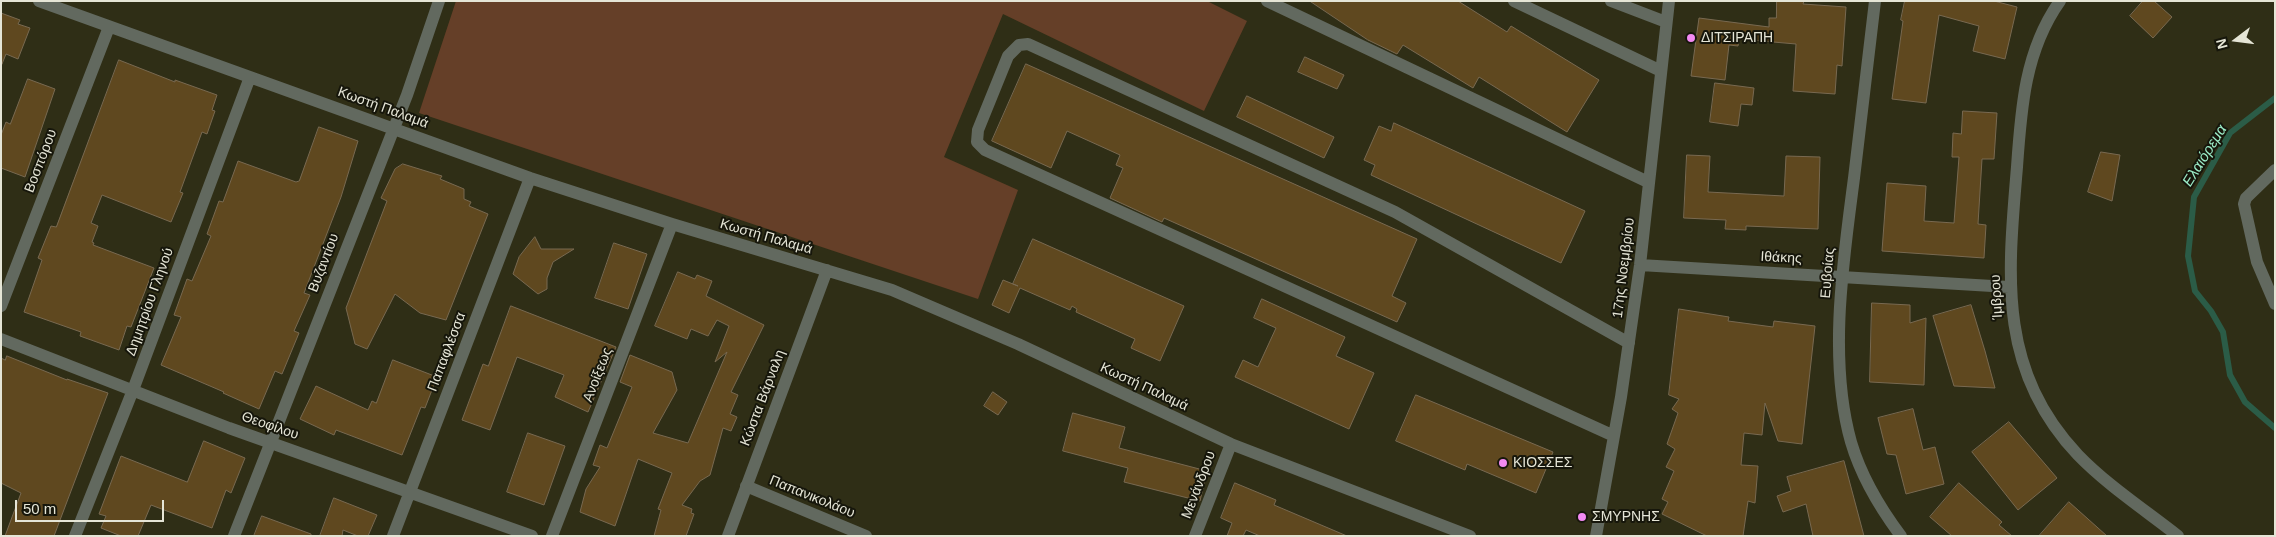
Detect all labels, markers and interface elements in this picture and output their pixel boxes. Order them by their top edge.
north arrow [2211,15,2261,65]
place label: ΔΙΤΣΙΡΑΠΗ [1701,30,1773,46]
marker: ΔΙΤΣΙΡΑΠΗ [1685,32,1697,44]
text: N [2212,37,2231,51]
street label: Κωστή Παλαμά [335,84,431,132]
water label: Ελαιόρεμα [2179,122,2231,190]
street label: Βοσπόρου [21,127,61,195]
street label: Κωστή Παλαμά [718,216,814,258]
street label: 17ης Νοεμβρίου [1610,217,1638,319]
street label: Βυζαντίου [305,231,343,295]
street label: Δημητρίου Γληνού [123,246,177,358]
street label: Ευβοίας [1817,247,1839,299]
street label: Ιθάκης [1760,249,1802,267]
street label: Ίμβρου [1987,274,2007,320]
street label: Παπαφλέσσα [424,310,470,394]
street label: Ανοίξεως [580,345,616,405]
street label: Κώστα Βάρναλη [737,348,789,448]
street label: Κωστή Παλαμά [1097,359,1191,415]
street label: Θεοφίλου [239,408,301,444]
street label: Μενάνδρου [1178,449,1220,521]
place label: ΚΙΟΣΣΕΣ [1513,455,1572,471]
marker: ΚΙΟΣΣΕΣ [1497,457,1509,469]
street label: Παπανικολάου [767,472,857,522]
scale bar [18,490,166,522]
text: 50 m [23,500,56,517]
place label: ΣΜΥΡΝΗΣ [1592,509,1660,525]
marker: ΣΜΥΡΝΗΣ [1576,511,1588,523]

